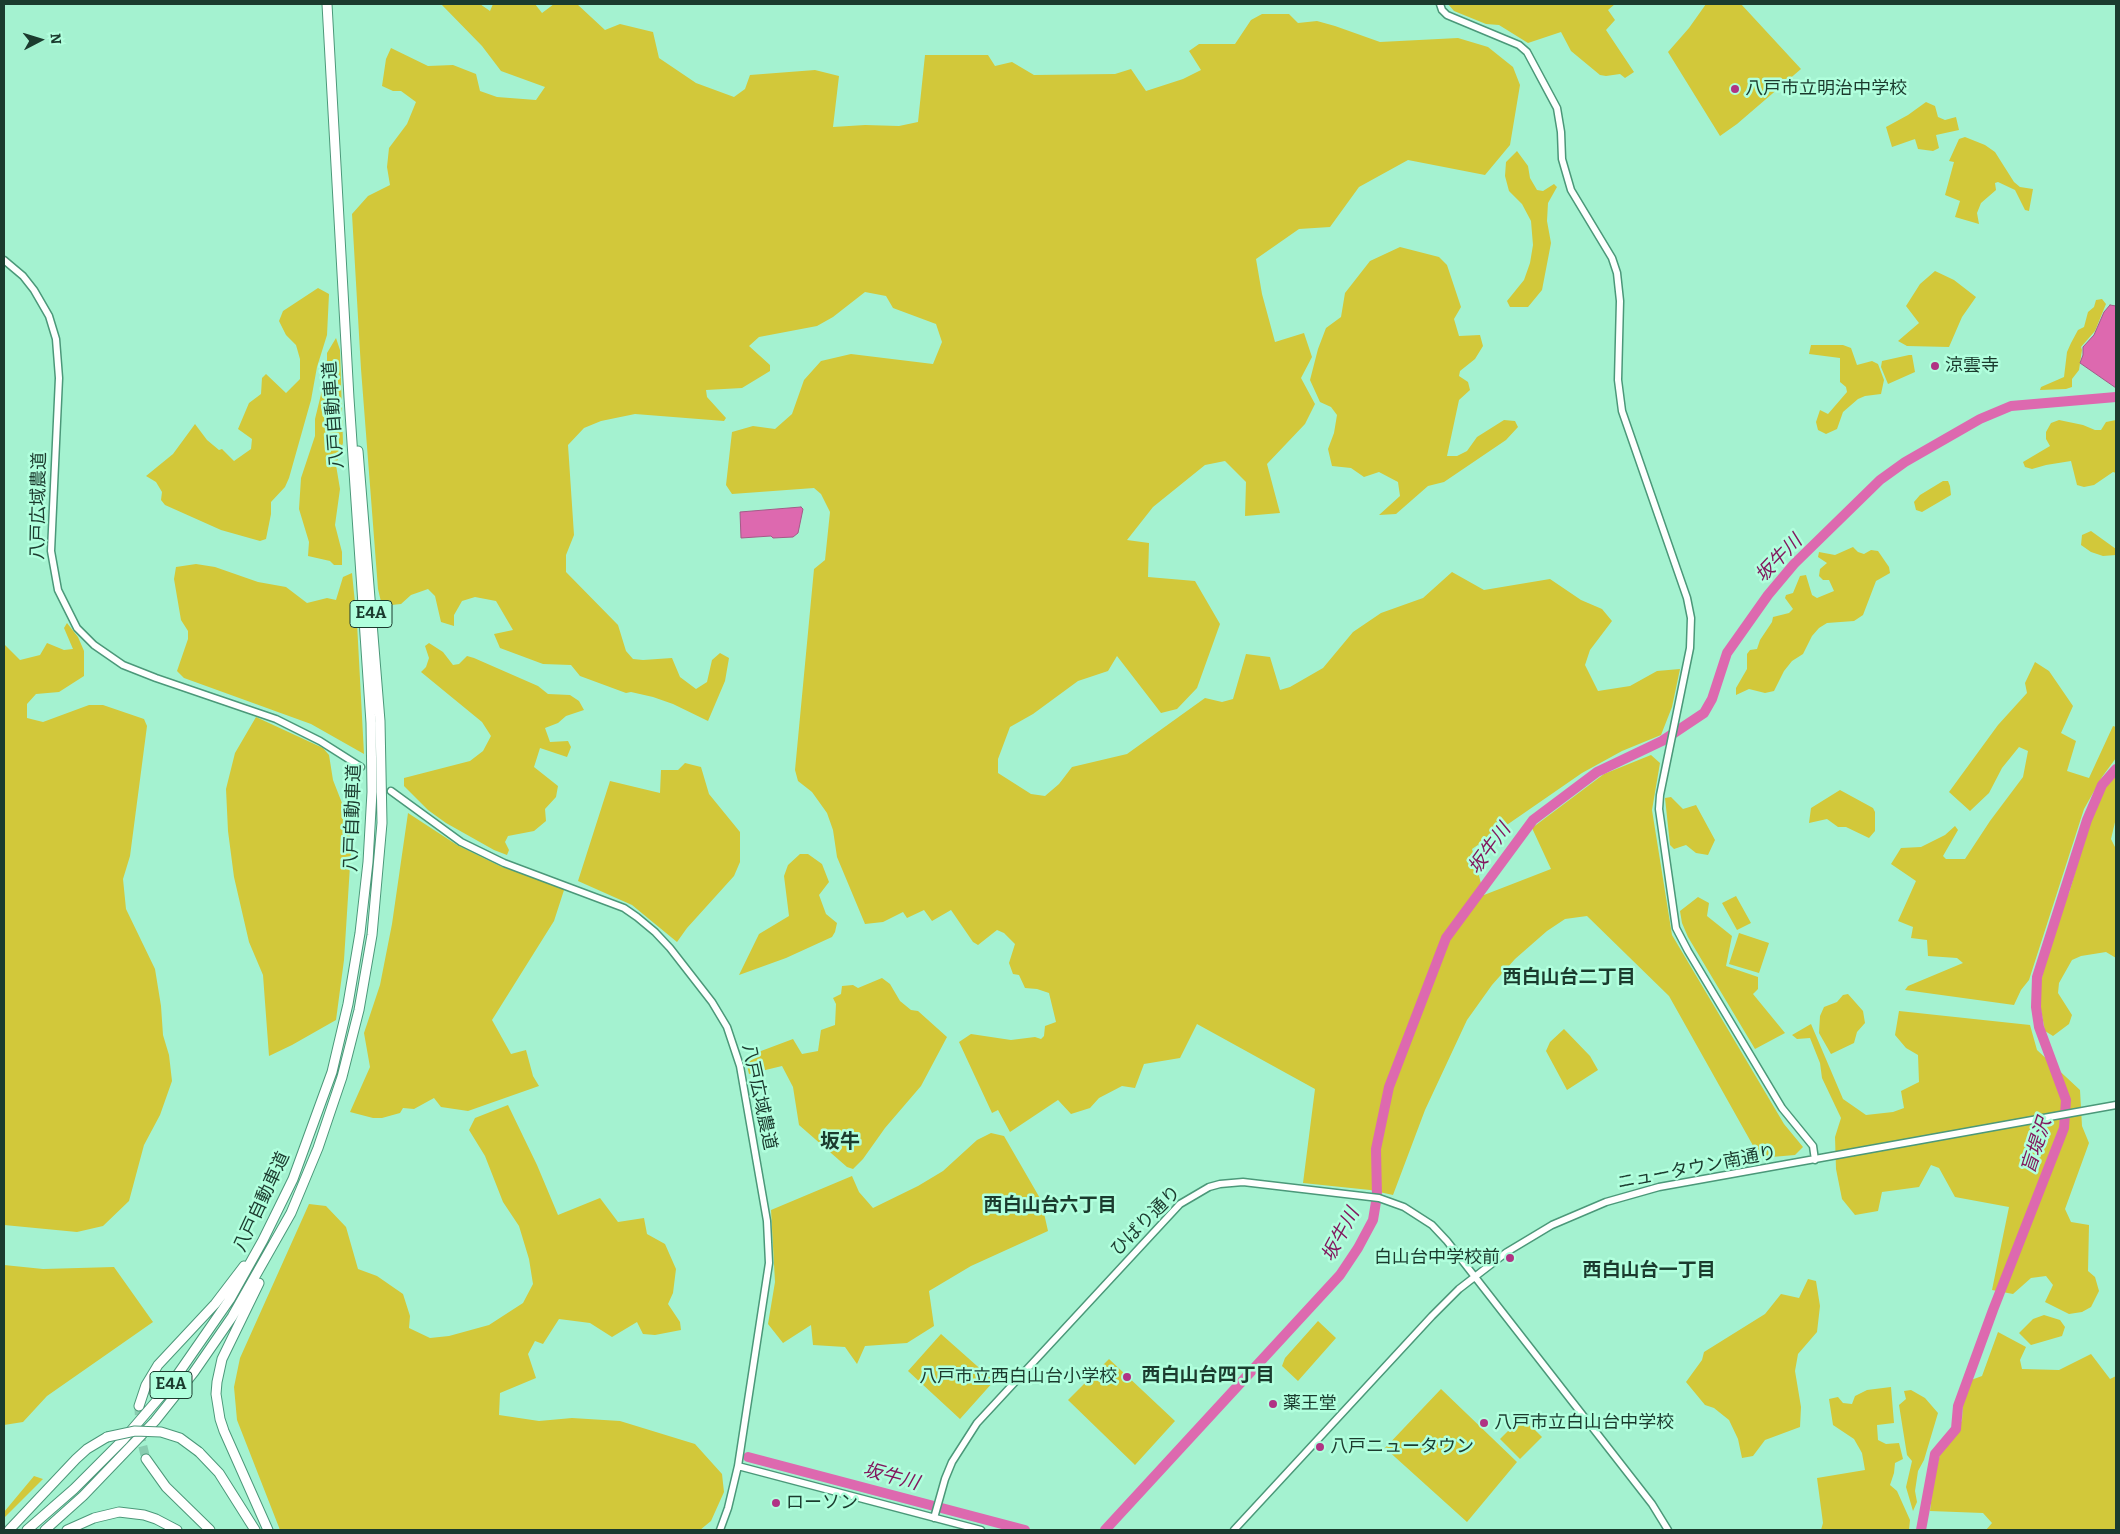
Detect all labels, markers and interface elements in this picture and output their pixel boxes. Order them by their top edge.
north arrow [15,15,65,65]
text: N [47,33,64,45]
place label: 八戸市立明治中学校 [1745,78,1907,100]
marker: 八戸市立明治中学校 [1729,83,1741,95]
place label: 涼雲寺 [1945,355,1999,377]
street label: 八戸自動車道 [319,360,349,470]
marker: 涼雲寺 [1929,360,1941,372]
street label: 八戸広域農道 [27,452,51,560]
water label: 坂牛川 [1751,531,1807,587]
road number: E4A [350,600,392,628]
street label: 八戸自動車道 [340,764,366,872]
water label: 坂牛川 [1464,819,1516,879]
district label: 西白山台二丁目 [1503,967,1635,989]
street label: 八戸広域農道 [737,1042,781,1152]
water label: 盲堤沢 [2017,1115,2057,1177]
district label: 坂牛 [820,1130,860,1154]
street label: ニュータウン南通り [1615,1142,1779,1194]
street label: 八戸自動車道 [229,1148,295,1256]
street label: ひばり通り [1107,1182,1185,1260]
district label: 西白山台六丁目 [984,1195,1116,1217]
water label: 坂牛川 [1318,1204,1364,1266]
place label: 白山台中学校前 [1374,1247,1500,1269]
marker: 白山台中学校前 [1504,1252,1516,1264]
district label: 西白山台一丁目 [1583,1260,1715,1282]
district label: 西白山台四丁目 [1142,1365,1274,1387]
place label: 八戸市立西白山台小学校 [919,1366,1117,1388]
marker: 八戸市立西白山台小学校 [1121,1371,1133,1383]
road number: E4A [150,1372,192,1398]
place label: 薬王堂 [1283,1393,1337,1415]
marker: 薬王堂 [1267,1398,1279,1410]
place label: 八戸市立白山台中学校 [1494,1412,1674,1434]
marker: 八戸市立白山台中学校 [1478,1417,1490,1429]
place label: 八戸ニュータウン [1330,1436,1474,1458]
marker: 八戸ニュータウン [1314,1441,1326,1453]
water label: 坂牛川 [861,1459,921,1495]
place label: ローソン [786,1492,858,1514]
marker: ローソン [770,1497,782,1509]

